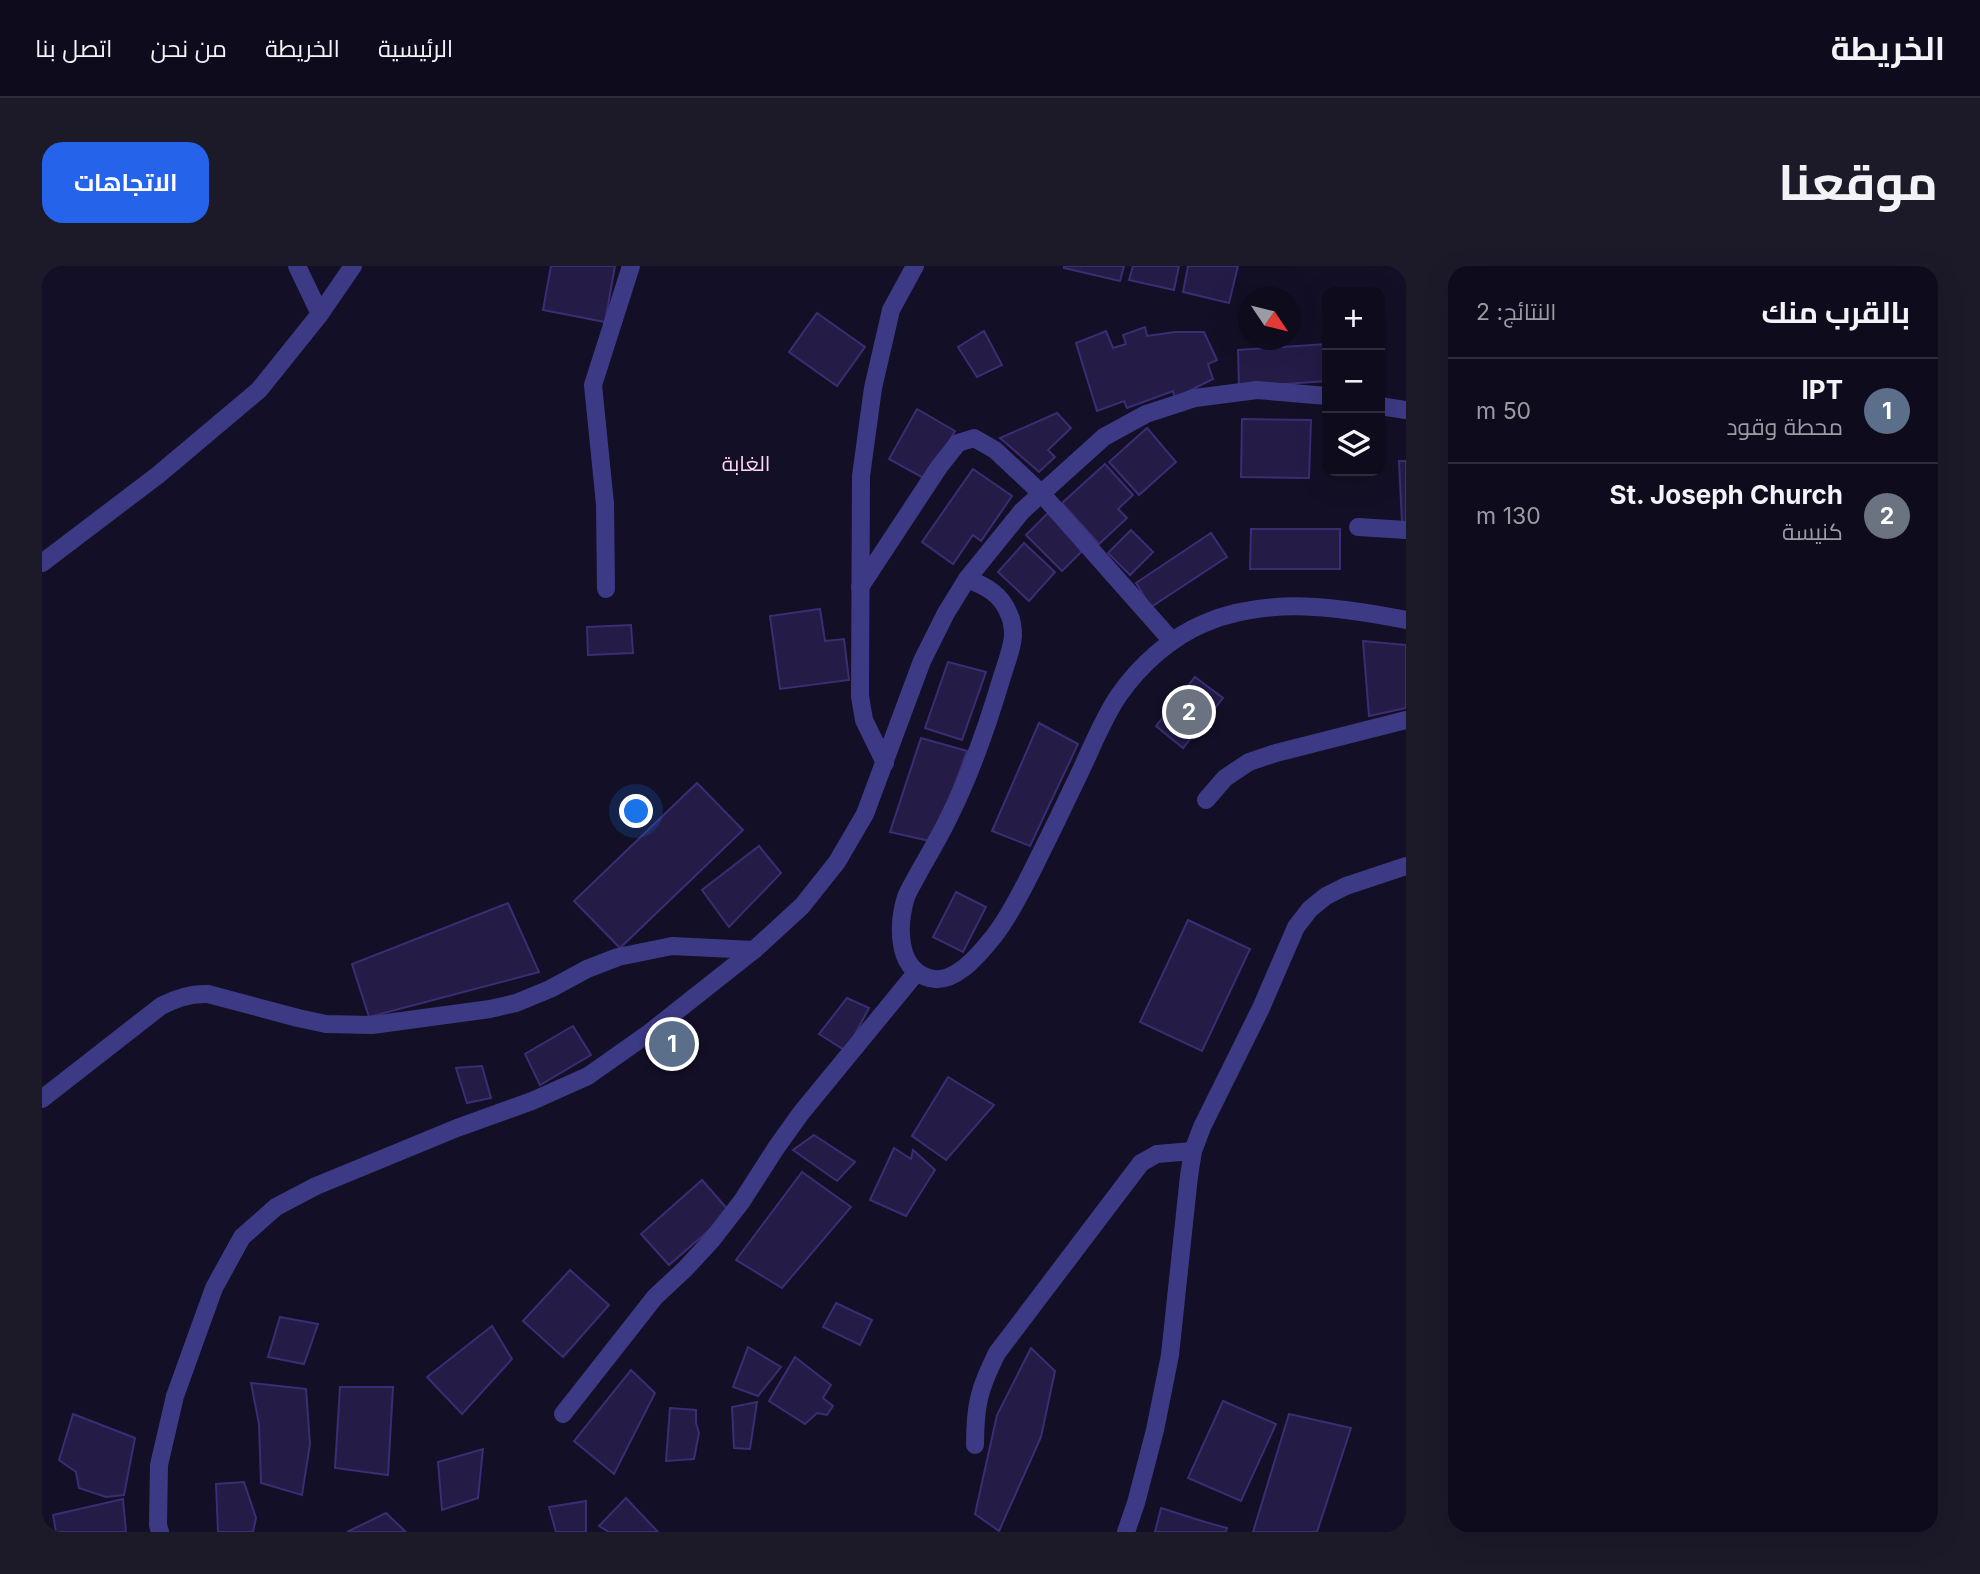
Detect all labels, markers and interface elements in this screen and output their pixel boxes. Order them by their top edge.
text: الخريطة [1831,28,1945,68]
text: اتصل بنا [35,34,112,63]
text: من نحن [150,34,227,63]
text: الخريطة [265,34,340,63]
text: الرئيسية [378,34,453,63]
button: الاتجاهات [42,142,209,223]
text: موقعنا [1778,153,1938,212]
north arrow [1238,287,1301,350]
map controls [1322,287,1385,476]
button: + [1322,287,1385,350]
text: بالقرب منك [1761,294,1910,330]
text: النتائج: 2 [1476,298,1557,326]
button: − [1322,350,1385,413]
text: IPT [1801,374,1843,405]
text: 50 m [1476,397,1531,425]
text: 1 [1882,397,1892,425]
button: layers [1322,413,1385,476]
text: محطة وقود [1726,413,1843,441]
district label: الغابة [722,451,770,476]
text: St. Joseph Church [1609,479,1843,510]
text: 130 m [1476,502,1541,530]
text: 2 [1880,502,1894,530]
text: كنيسة [1782,518,1843,546]
pin: 2 [1166,686,1212,738]
your location [619,794,653,828]
pin: 1 [649,1018,695,1070]

